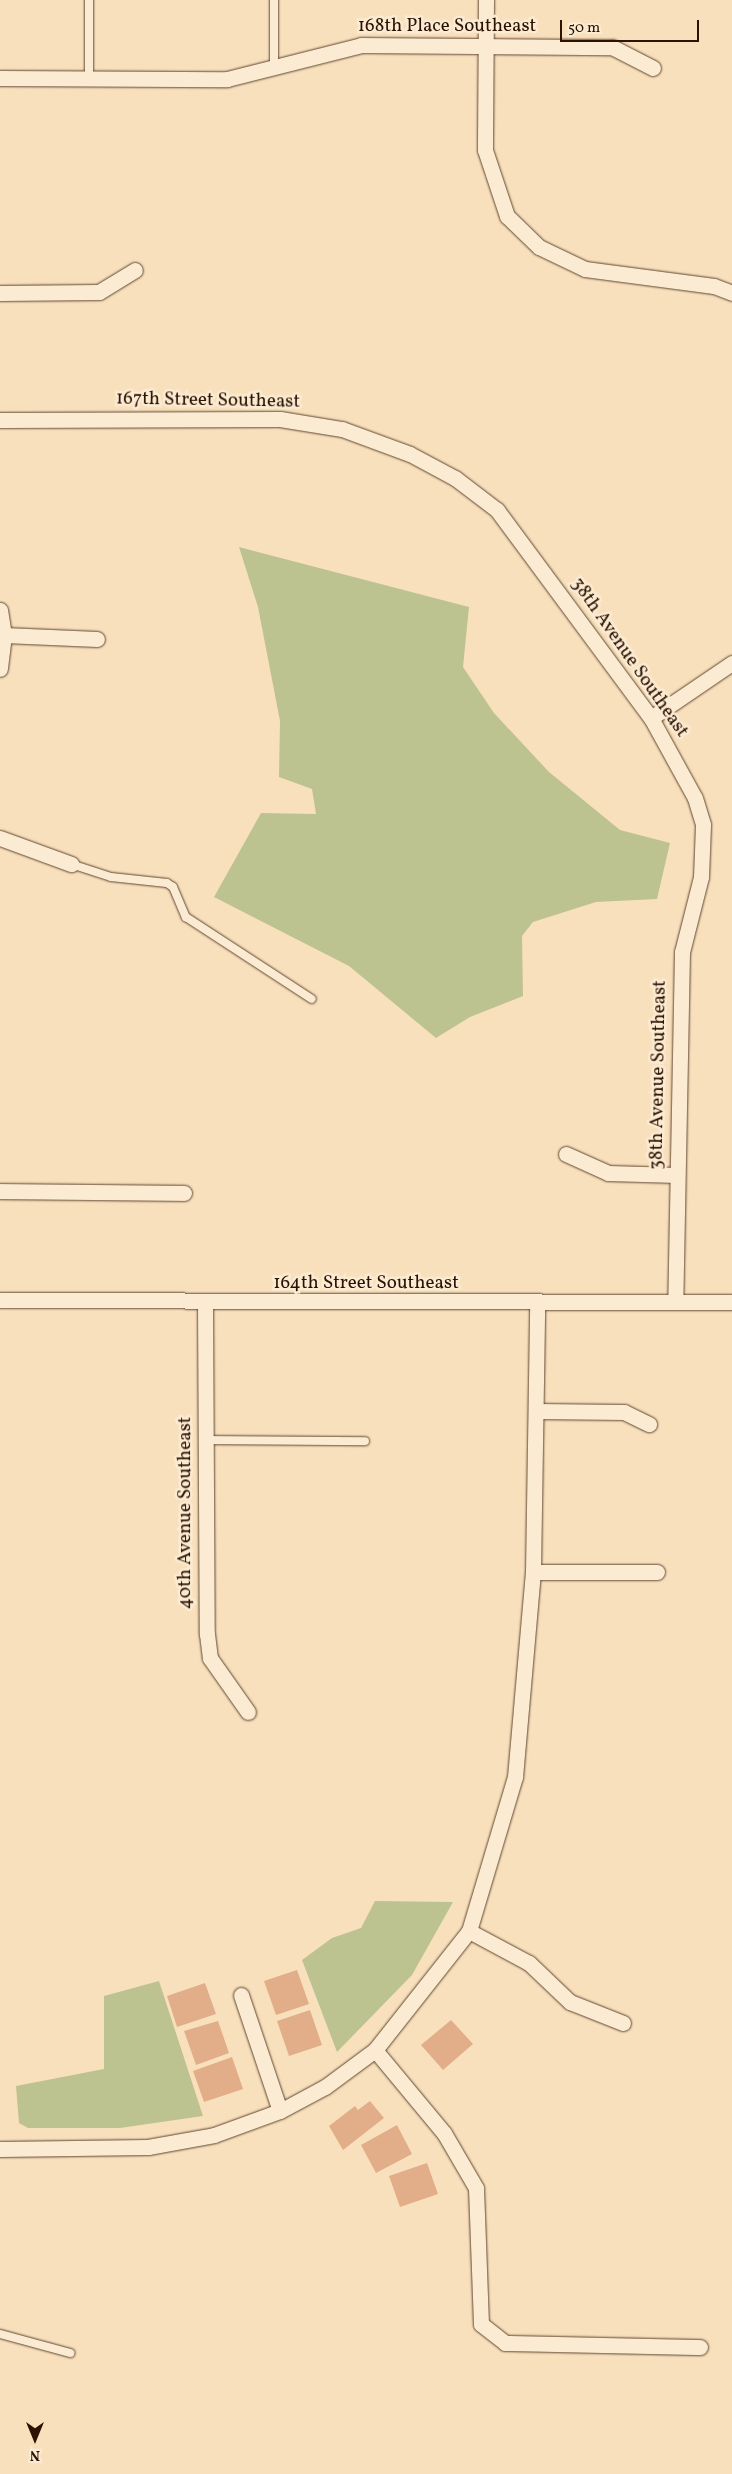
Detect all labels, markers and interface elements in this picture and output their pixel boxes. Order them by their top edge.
scale bar [562,10,701,42]
street label: 168th Place Southeast [358,16,536,38]
text: 50 m [568,18,600,39]
street label: 167th Street Southeast [116,388,300,414]
street label: 38th Avenue Southeast [565,574,693,742]
street label: 38th Avenue Southeast [646,980,672,1170]
street label: 164th Street Southeast [273,1273,459,1295]
street label: 40th Avenue Southeast [175,1417,197,1609]
north arrow [10,2414,60,2464]
text: N [30,2445,40,2464]

